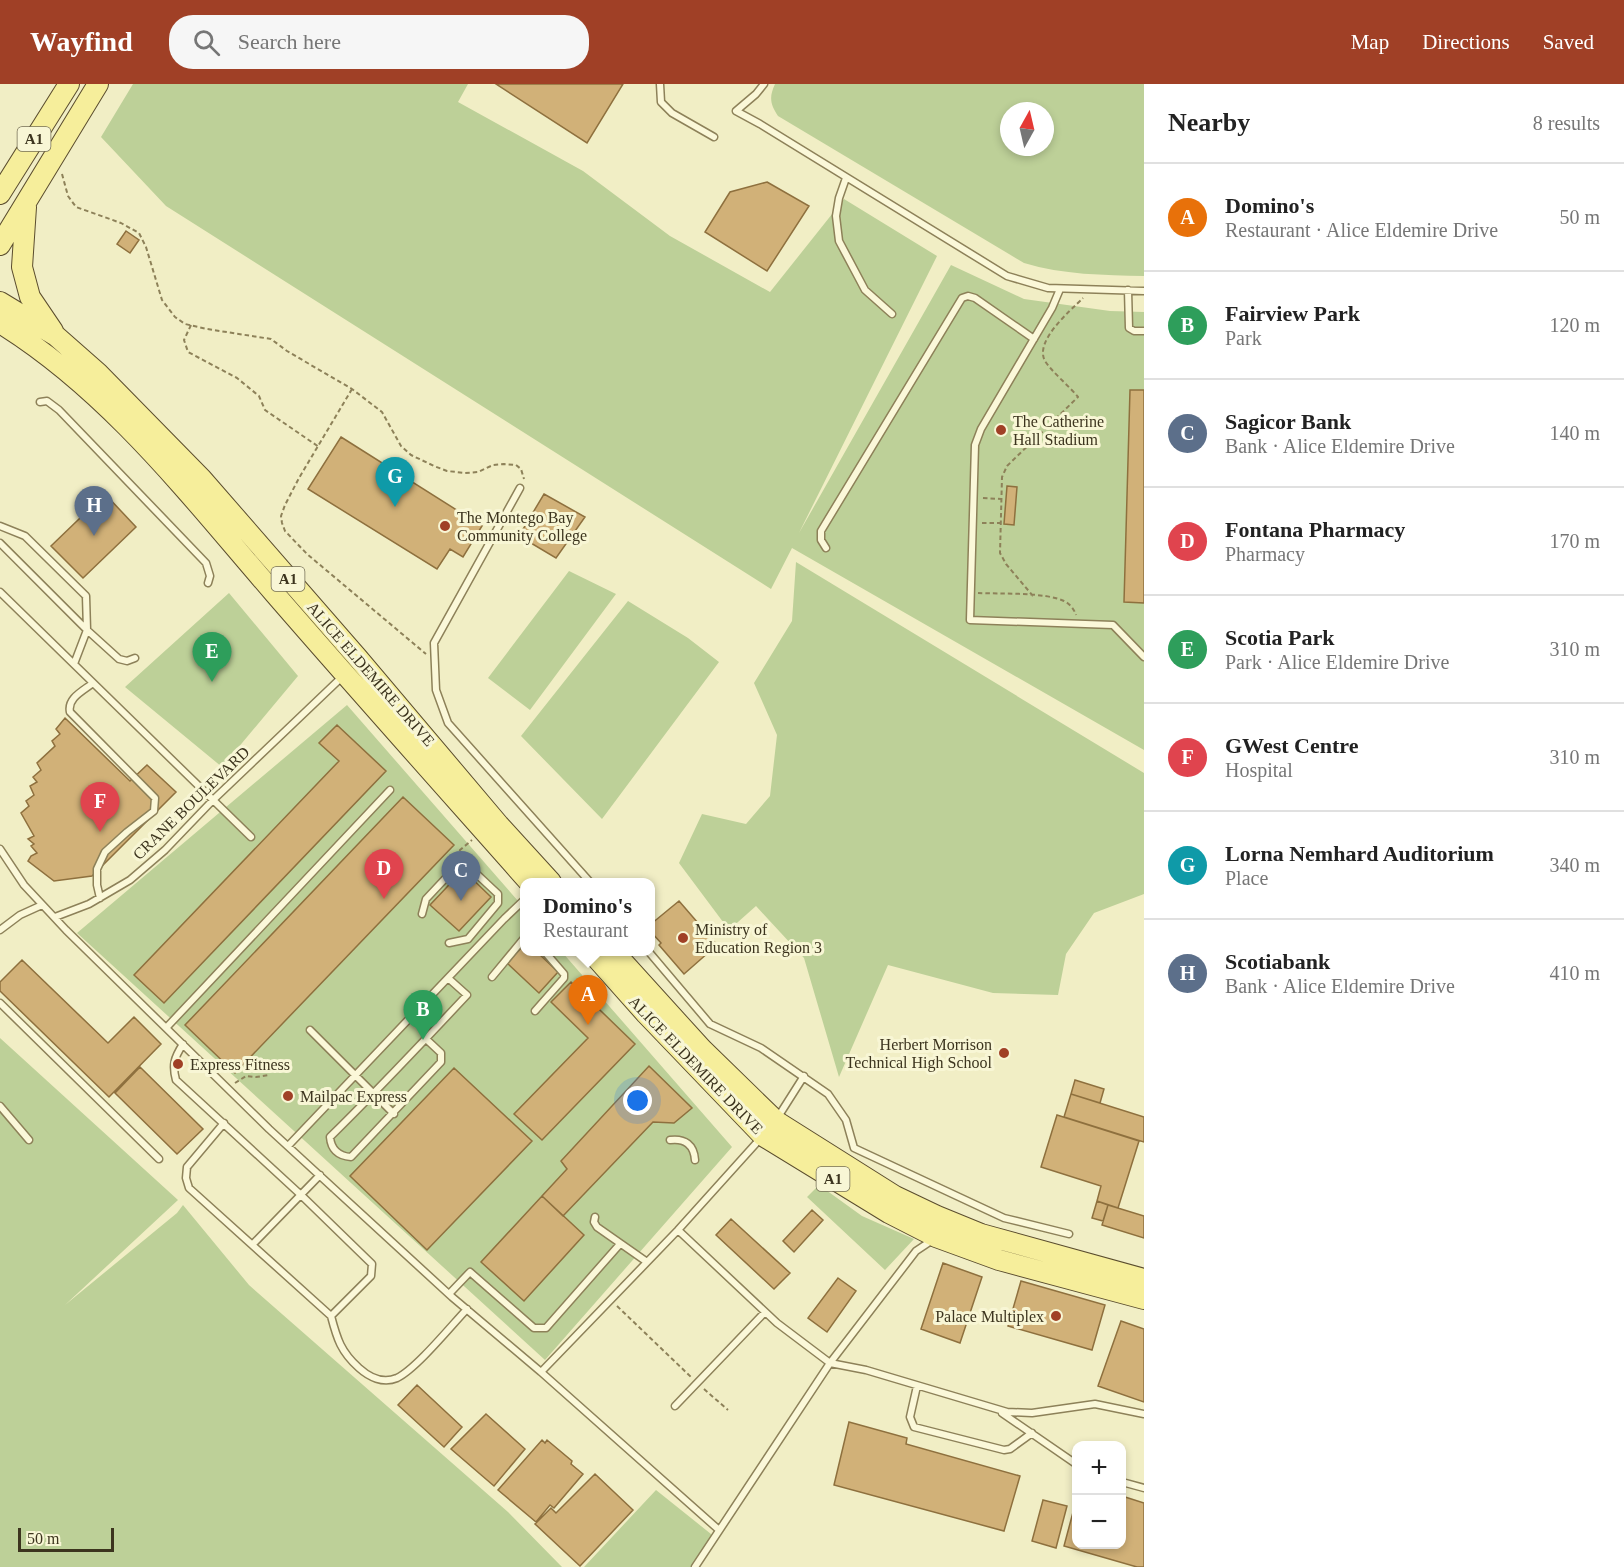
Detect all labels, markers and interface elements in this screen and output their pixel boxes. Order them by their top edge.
search box [169,15,589,69]
text: Wayfind [30,26,133,57]
icon: search [190,26,223,59]
text: Search here [238,29,341,54]
text: Map [1351,30,1389,54]
text: Directions [1422,30,1510,54]
text: Saved [1543,30,1594,54]
north arrow [1000,102,1054,156]
text: Nearby [1168,108,1250,137]
text: 8 results [1533,112,1600,134]
road number: A1 [18,127,51,151]
text: Domino's [1225,193,1314,218]
text: A [1180,206,1195,228]
text: 50 m [1559,206,1600,228]
text: Restaurant · Alice Eldemire Drive [1225,219,1498,241]
text: Fairview Park [1225,301,1360,326]
text: B [1181,314,1194,336]
text: 120 m [1549,314,1600,336]
text: Park [1225,327,1262,349]
text: Sagicor Bank [1225,409,1351,434]
place label: The Catherine Hall Stadium [1013,413,1104,448]
text: C [1180,422,1195,444]
text: 140 m [1549,422,1600,444]
marker: The Catherine Hall Stadium [994,423,1008,437]
text: Bank · Alice Eldemire Drive [1225,435,1455,457]
pin: G [376,458,414,507]
pin: H [74,486,113,536]
place label: The Montego Bay Community College [457,509,587,545]
text: Fontana Pharmacy [1225,517,1405,542]
marker: The Montego Bay Community College [438,519,452,533]
text: D [1180,530,1195,552]
text: 170 m [1549,530,1600,552]
text: Pharmacy [1225,543,1305,565]
road number: A1 [272,567,304,591]
street label: ALICE ELDEMIRE DRIVE [304,599,438,749]
text: Scotia Park [1225,625,1334,650]
pin: E [192,632,232,682]
text: E [1181,638,1194,660]
text: 310 m [1549,638,1600,660]
text: Park · Alice Eldemire Drive [1225,651,1449,673]
text: GWest Centre [1225,733,1358,758]
street label: CRANE BOULEVARD [129,743,253,863]
text: F [1181,746,1194,768]
text: 310 m [1549,746,1600,768]
text: Hospital [1225,759,1293,781]
pin: F [80,782,120,832]
text: Lorna Nemhard Auditorium [1225,841,1494,866]
pin: D [364,850,404,899]
pin: C [442,852,480,901]
text: G [1180,854,1195,876]
text: 340 m [1549,854,1600,876]
text: Place [1225,867,1268,889]
popup [520,878,655,956]
text: Domino's [543,893,632,918]
text: Restaurant [543,919,628,941]
place label: Ministry of Education Region 3 [695,921,822,957]
marker: Ministry of Education Region 3 [676,931,690,945]
text: Scotiabank [1225,949,1330,974]
text: H [1180,962,1195,984]
text: 410 m [1549,962,1600,984]
text: Bank · Alice Eldemire Drive [1225,975,1455,997]
pin: A [568,976,608,1025]
pin: B [404,990,442,1040]
street label: ALICE ELDEMIRE DRIVE [626,993,766,1137]
place label: Herbert Morrison Technical High School [846,1036,993,1072]
marker: Herbert Morrison Technical High School [997,1046,1011,1060]
place label: Express Fitness [190,1056,290,1074]
marker: Express Fitness [171,1057,185,1071]
your location [623,1086,652,1115]
place label: Mailpac Express [300,1088,407,1106]
marker: Mailpac Express [281,1089,295,1103]
road number: A1 [816,1167,850,1191]
place label: Palace Multiplex [935,1308,1044,1326]
marker: Palace Multiplex [1049,1309,1063,1323]
map controls [1072,1441,1126,1549]
button: + [1072,1441,1126,1495]
button: − [1072,1495,1126,1549]
scale bar [18,1525,114,1552]
text: 50 m [27,1530,59,1547]

